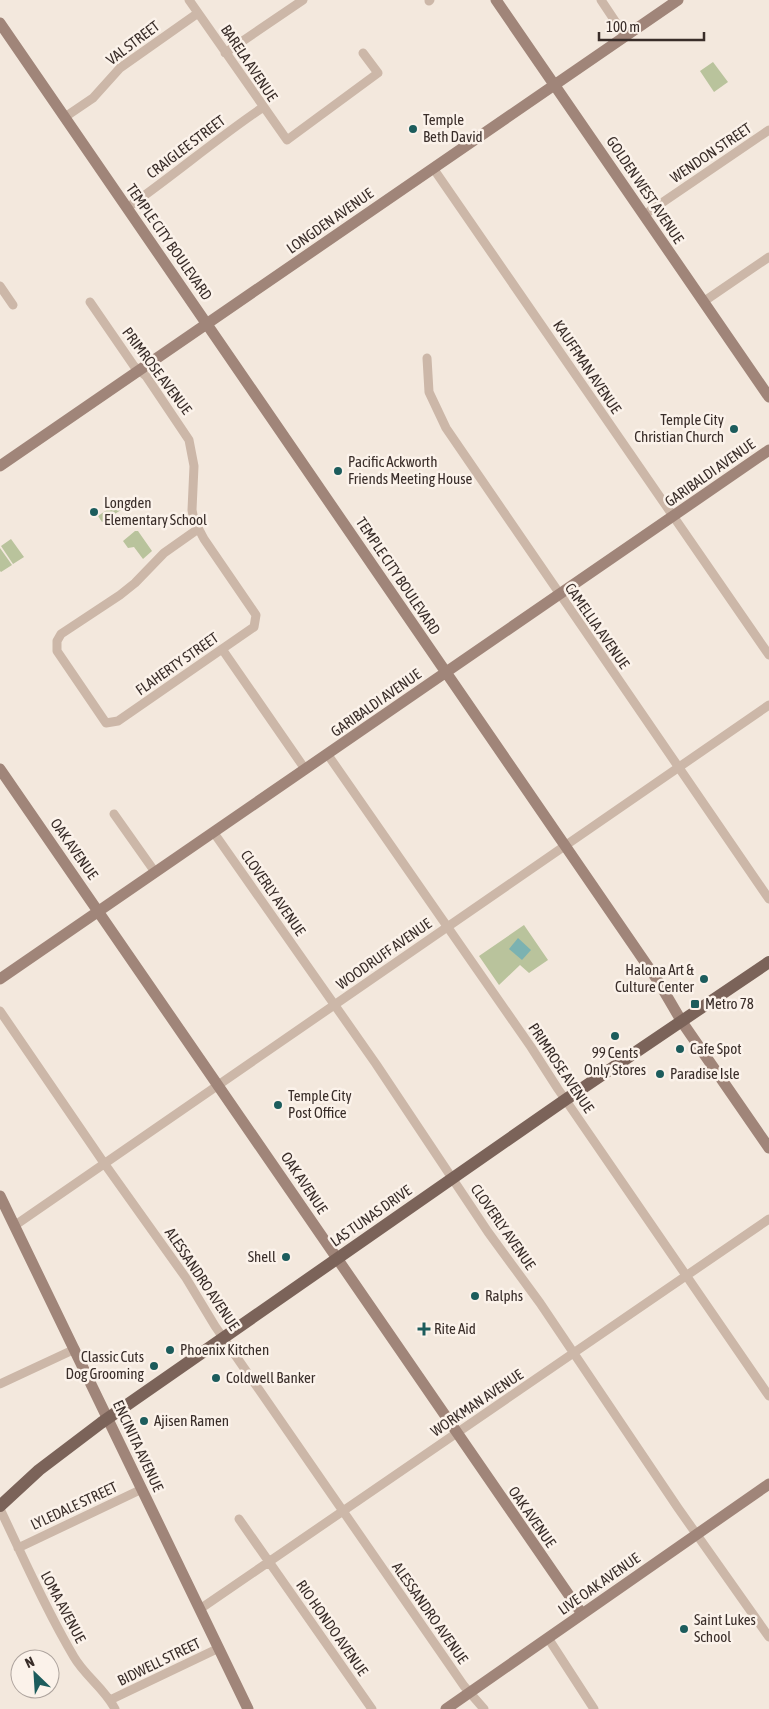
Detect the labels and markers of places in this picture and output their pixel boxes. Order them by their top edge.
place label: Temple Beth David [423,111,483,145]
marker: Temple Beth David [407,123,419,135]
place label: Temple City Christian Church [634,411,724,445]
marker: Temple City Christian Church [728,423,740,435]
place label: Pacific Ackworth Friends Meeting House [348,453,473,487]
marker: Pacific Ackworth Friends Meeting House [332,465,344,477]
place label: Longden Elementary School [104,494,207,528]
marker: Longden Elementary School [88,506,100,518]
place label: Halona Art & Culture Center [615,961,695,995]
marker: Halona Art & Culture Center [698,973,710,985]
place label: Metro 78 [705,995,754,1012]
marker: Metro 78 [689,998,701,1010]
marker: 99 Cents Only Stores [609,1030,621,1042]
place label: Cafe Spot [690,1040,742,1057]
marker: Cafe Spot [674,1043,686,1055]
place label: 99 Cents Only Stores [584,1044,646,1078]
place label: Paradise Isle [670,1065,740,1082]
marker: Paradise Isle [654,1068,666,1080]
place label: Temple City Post Office [288,1087,352,1121]
marker: Temple City Post Office [272,1099,284,1111]
place label: Shell [248,1248,276,1265]
marker: Shell [280,1251,292,1263]
place label: Ralphs [485,1287,523,1304]
marker: Ralphs [469,1290,481,1302]
place label: Rite Aid [434,1320,476,1337]
marker: Rite Aid [418,1323,430,1335]
place label: Phoenix Kitchen [180,1341,269,1358]
marker: Phoenix Kitchen [164,1344,176,1356]
place label: Classic Cuts Dog Grooming [66,1348,145,1382]
marker: Classic Cuts Dog Grooming [148,1360,160,1372]
place label: Coldwell Banker [226,1369,316,1386]
marker: Coldwell Banker [210,1372,222,1384]
place label: Ajisen Ramen [154,1412,229,1429]
marker: Ajisen Ramen [138,1415,150,1427]
place label: Saint Lukes School [694,1611,756,1645]
marker: Saint Lukes School [678,1623,690,1635]

